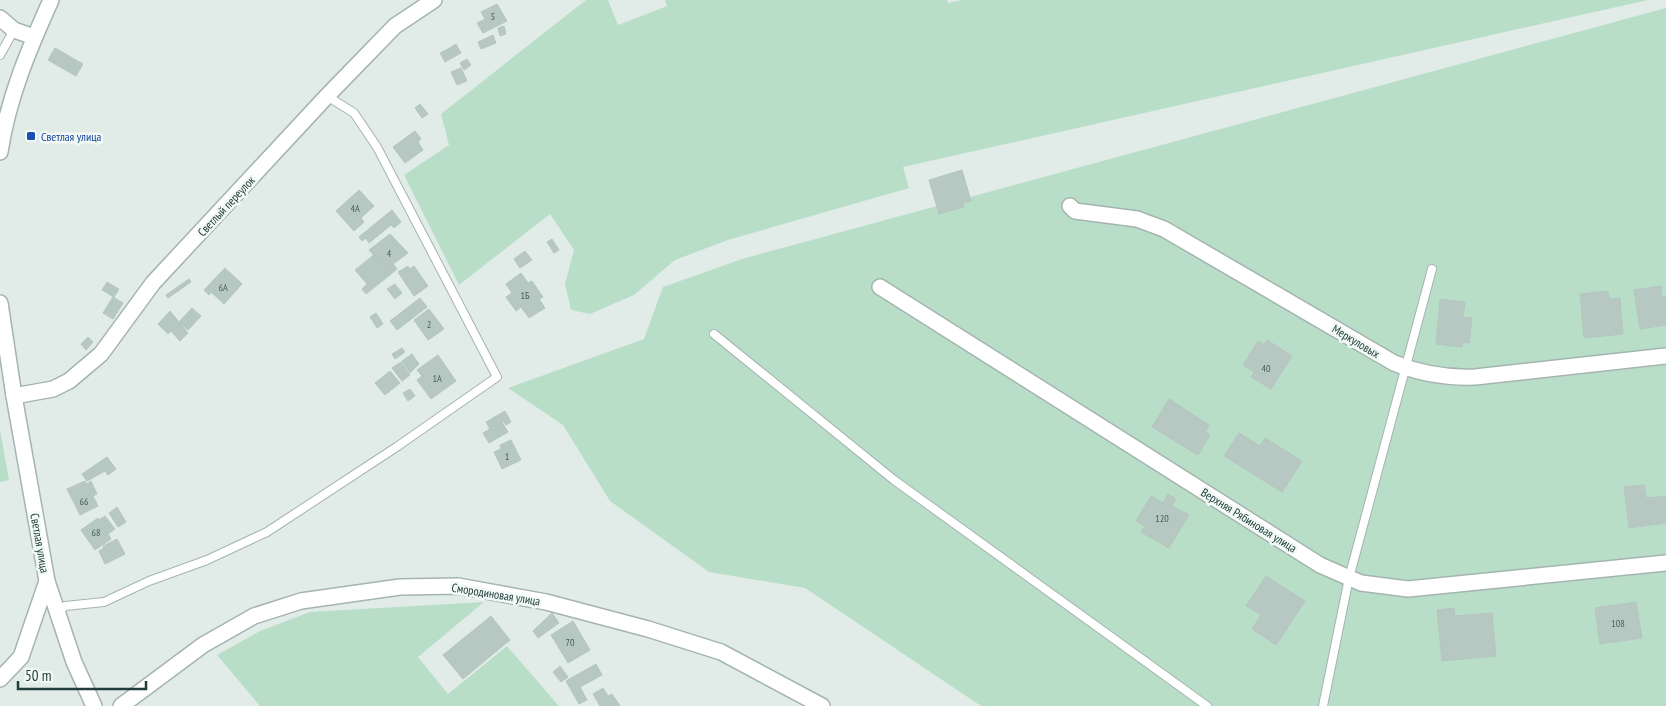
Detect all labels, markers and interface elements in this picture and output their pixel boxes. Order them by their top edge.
house number: 5 [491,10,495,23]
place label: Светлая улица [41,129,102,144]
marker: Светлая улица [25,130,37,142]
street label: Светлый переулок [194,172,258,239]
house number: 4А [350,202,360,215]
house number: 4 [387,247,392,260]
house number: 6А [218,281,228,294]
house number: 1Б [521,289,530,302]
house number: 2 [427,318,431,331]
street label: Меркуловых [1329,321,1383,361]
house number: 40 [1262,362,1271,375]
house number: 1А [432,372,442,385]
house number: 1 [505,450,509,463]
street label: Верхняя Рябиновая улица [1198,485,1300,556]
house number: 66 [80,495,89,508]
street label: Светлая улица [27,512,53,574]
house number: 120 [1155,512,1169,525]
house number: 68 [92,526,101,539]
street label: Смородиновая улица [451,580,542,608]
house number: 108 [1611,617,1625,630]
house number: 70 [566,636,575,649]
scale bar [18,658,145,690]
text: 50 m [25,666,51,685]

